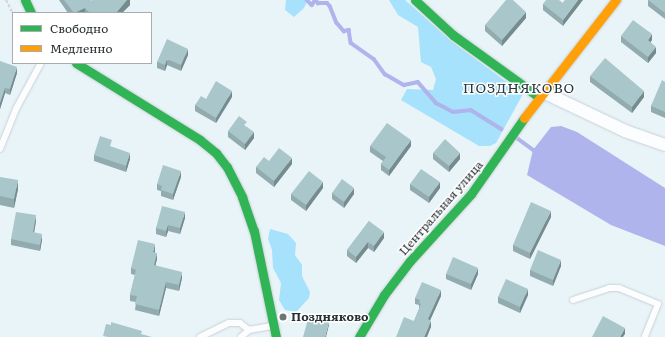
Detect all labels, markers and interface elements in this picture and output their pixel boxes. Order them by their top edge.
legend [12,12,152,64]
text: Свободно [50,19,108,37]
text: Медленно [50,39,113,57]
district label: ПОЗДНЯКОВО [463,79,575,95]
street label: Центральная улица [396,158,486,258]
place label: Поздняково [291,310,369,324]
marker: Поздняково [278,312,288,322]

